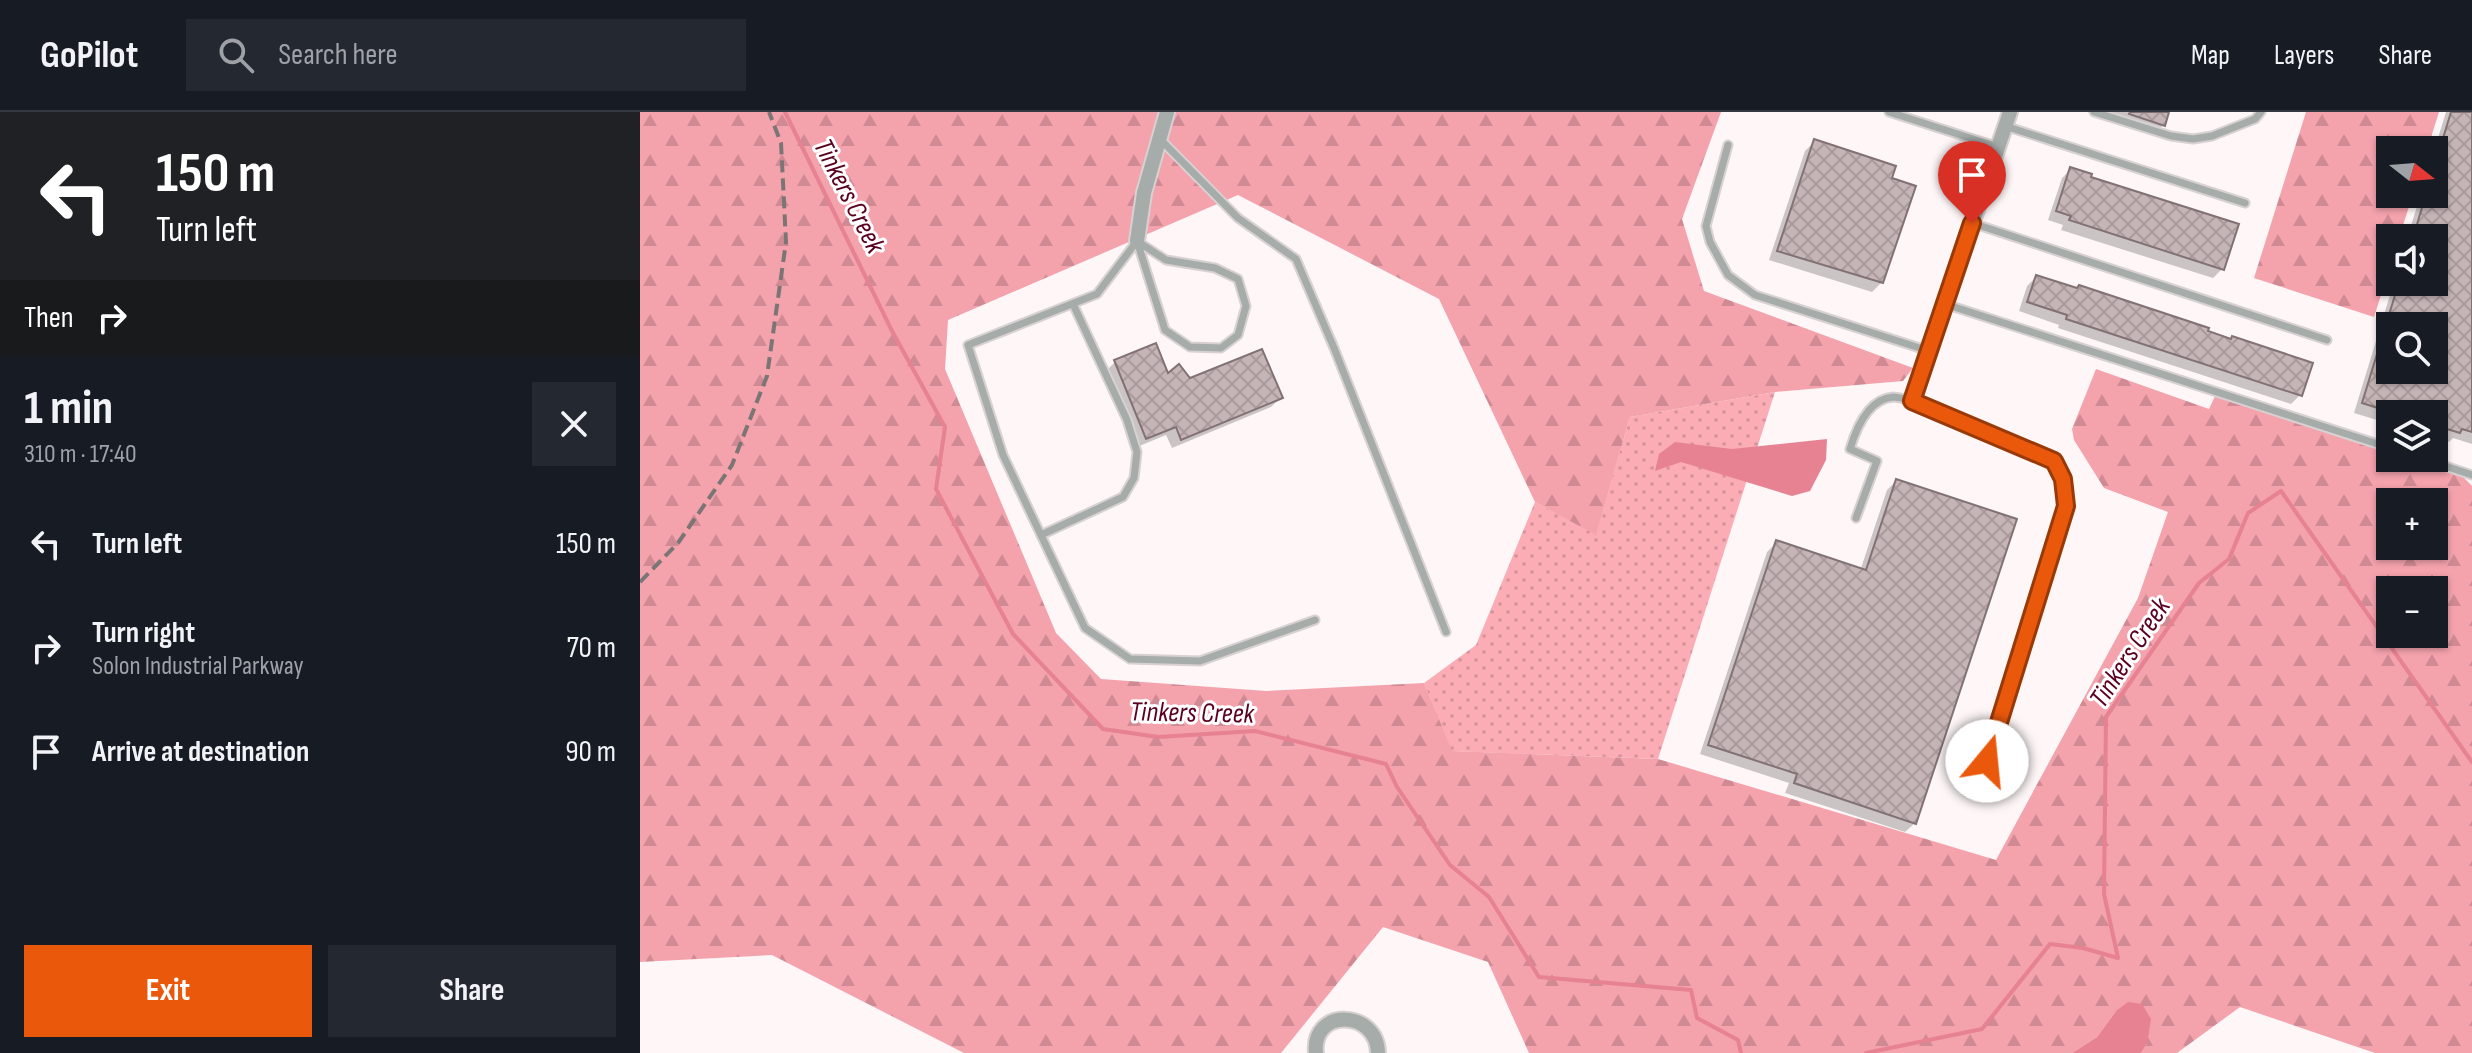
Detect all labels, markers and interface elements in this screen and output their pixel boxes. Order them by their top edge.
search box [186,19,746,91]
text: GoPilot [40,33,138,78]
icon: search [214,33,258,77]
text: Search here [278,37,398,73]
text: Map [2191,39,2230,72]
text: Layers [2274,39,2334,72]
text: Share [2378,39,2432,72]
water label: Tinkers Creek [806,133,893,260]
north arrow [2376,136,2448,208]
map controls [2376,136,2448,648]
text: 150 m [156,141,275,208]
pin [1938,141,2006,223]
icon: left [24,144,128,248]
icon: arrive [1950,153,1994,197]
text: Turn left [156,209,257,252]
button: sound [2376,224,2448,296]
icon: right [90,296,134,340]
text: Then [24,300,74,336]
button: search [2376,312,2448,384]
text: 1 min [24,380,113,437]
button: close [532,382,616,466]
button: layers [2376,400,2448,472]
text: 310 m · 17:40 [24,439,137,470]
button: + [2376,488,2448,560]
icon: left [24,522,68,566]
text: Turn left [92,526,182,562]
text: 150 m [556,526,616,562]
button: − [2376,576,2448,648]
water label: Tinkers Creek [2082,591,2178,714]
text: Turn right [92,615,195,651]
icon: right [24,626,68,670]
text: 70 m [567,630,616,666]
text: Solon Industrial Parkway [92,651,304,682]
water label: Tinkers Creek [1130,695,1256,731]
position arrow [1945,719,2029,803]
icon: arrive [24,730,68,774]
text: Arrive at destination [92,734,309,770]
text: 90 m [565,734,616,770]
button: Exit [24,945,312,1037]
button: Share [328,945,616,1037]

